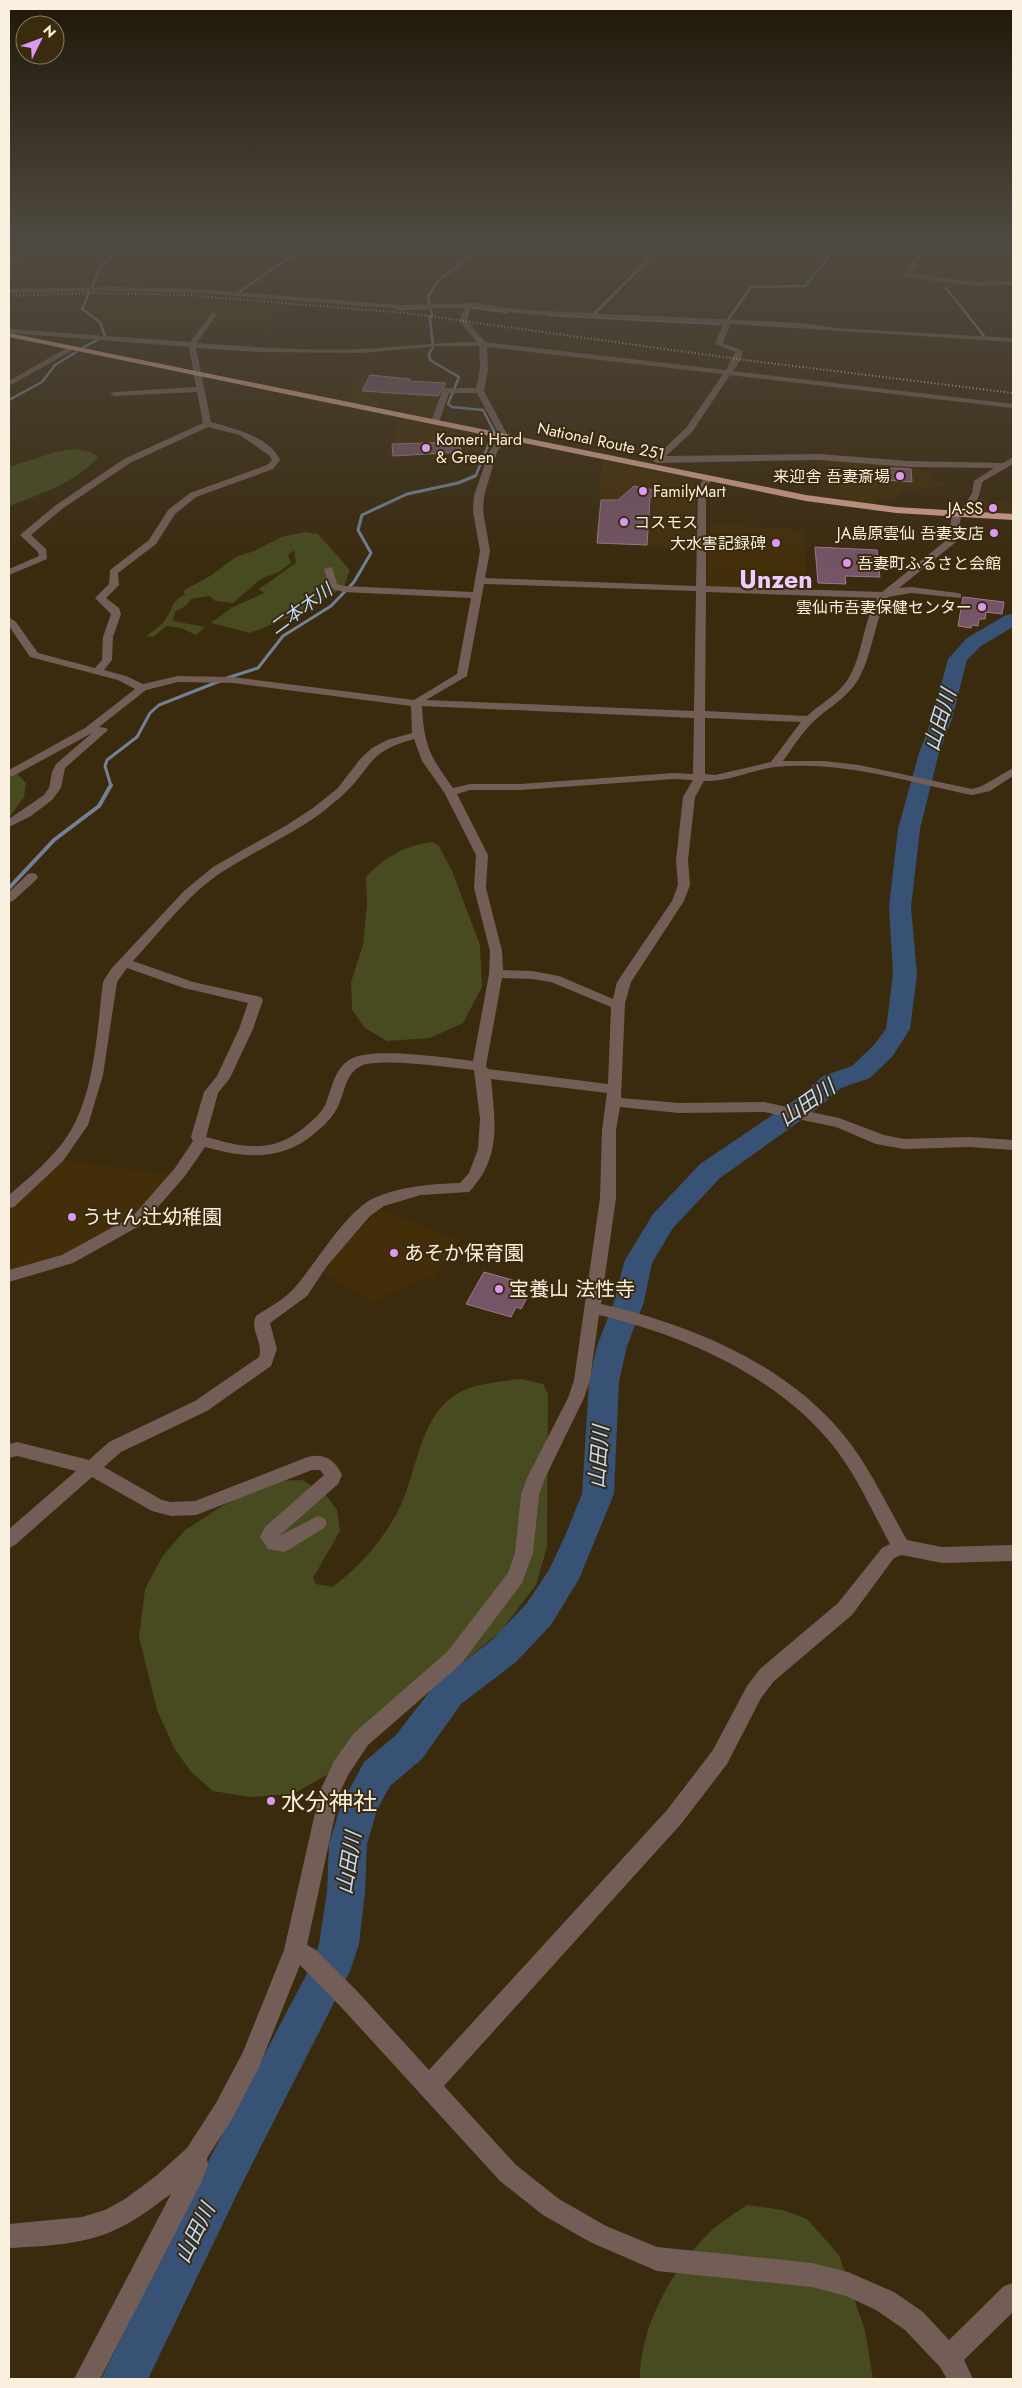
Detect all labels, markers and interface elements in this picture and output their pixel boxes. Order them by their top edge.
north arrow [15,15,65,65]
text: N [39,20,61,42]
street label: National Route 251 [535,416,667,466]
place label: Komeri Hard & Green [436,428,522,469]
marker: Komeri Hard & Green [420,442,432,454]
place label: 来迎舎 吾妻斎場 [773,465,890,488]
marker: 来迎舎 吾妻斎場 [894,470,906,482]
place label: FamilyMart [653,480,726,503]
marker: FamilyMart [637,485,649,497]
place label: JA-SS [946,497,983,520]
marker: JA-SS [987,502,999,514]
place label: コスモス [634,511,698,534]
marker: コスモス [618,516,630,528]
place label: JA島原雲仙 吾妻支店 [835,522,984,545]
marker: JA島原雲仙 吾妻支店 [988,527,1000,539]
place label: 大水害記録碑 [670,532,766,555]
marker: 大水害記録碑 [770,537,782,549]
place label: 吾妻町ふるさと会館 [857,552,1001,575]
marker: 吾妻町ふるさと会館 [841,557,853,569]
district label: Unzen [739,561,813,597]
water label: 二本木川 [264,576,339,641]
place label: 雲仙市吾妻保健センター [796,596,972,619]
marker: 雲仙市吾妻保健センター [976,601,988,613]
water label: 山田川 [916,684,964,755]
water label: 山田川 [773,1071,843,1133]
place label: うせん辻幼稚園 [82,1203,222,1232]
marker: うせん辻幼稚園 [66,1211,78,1223]
place label: あそか保育園 [404,1239,524,1268]
marker: あそか保育園 [388,1247,400,1259]
place label: 宝養山 法性寺 [509,1275,635,1304]
marker: 宝養山 法性寺 [493,1283,505,1295]
water label: 山田川 [582,1423,616,1489]
place label: 水分神社 [281,1784,377,1819]
marker: 水分神社 [265,1795,277,1807]
water label: 山田川 [329,1828,369,1896]
water label: 山田川 [168,2196,223,2268]

